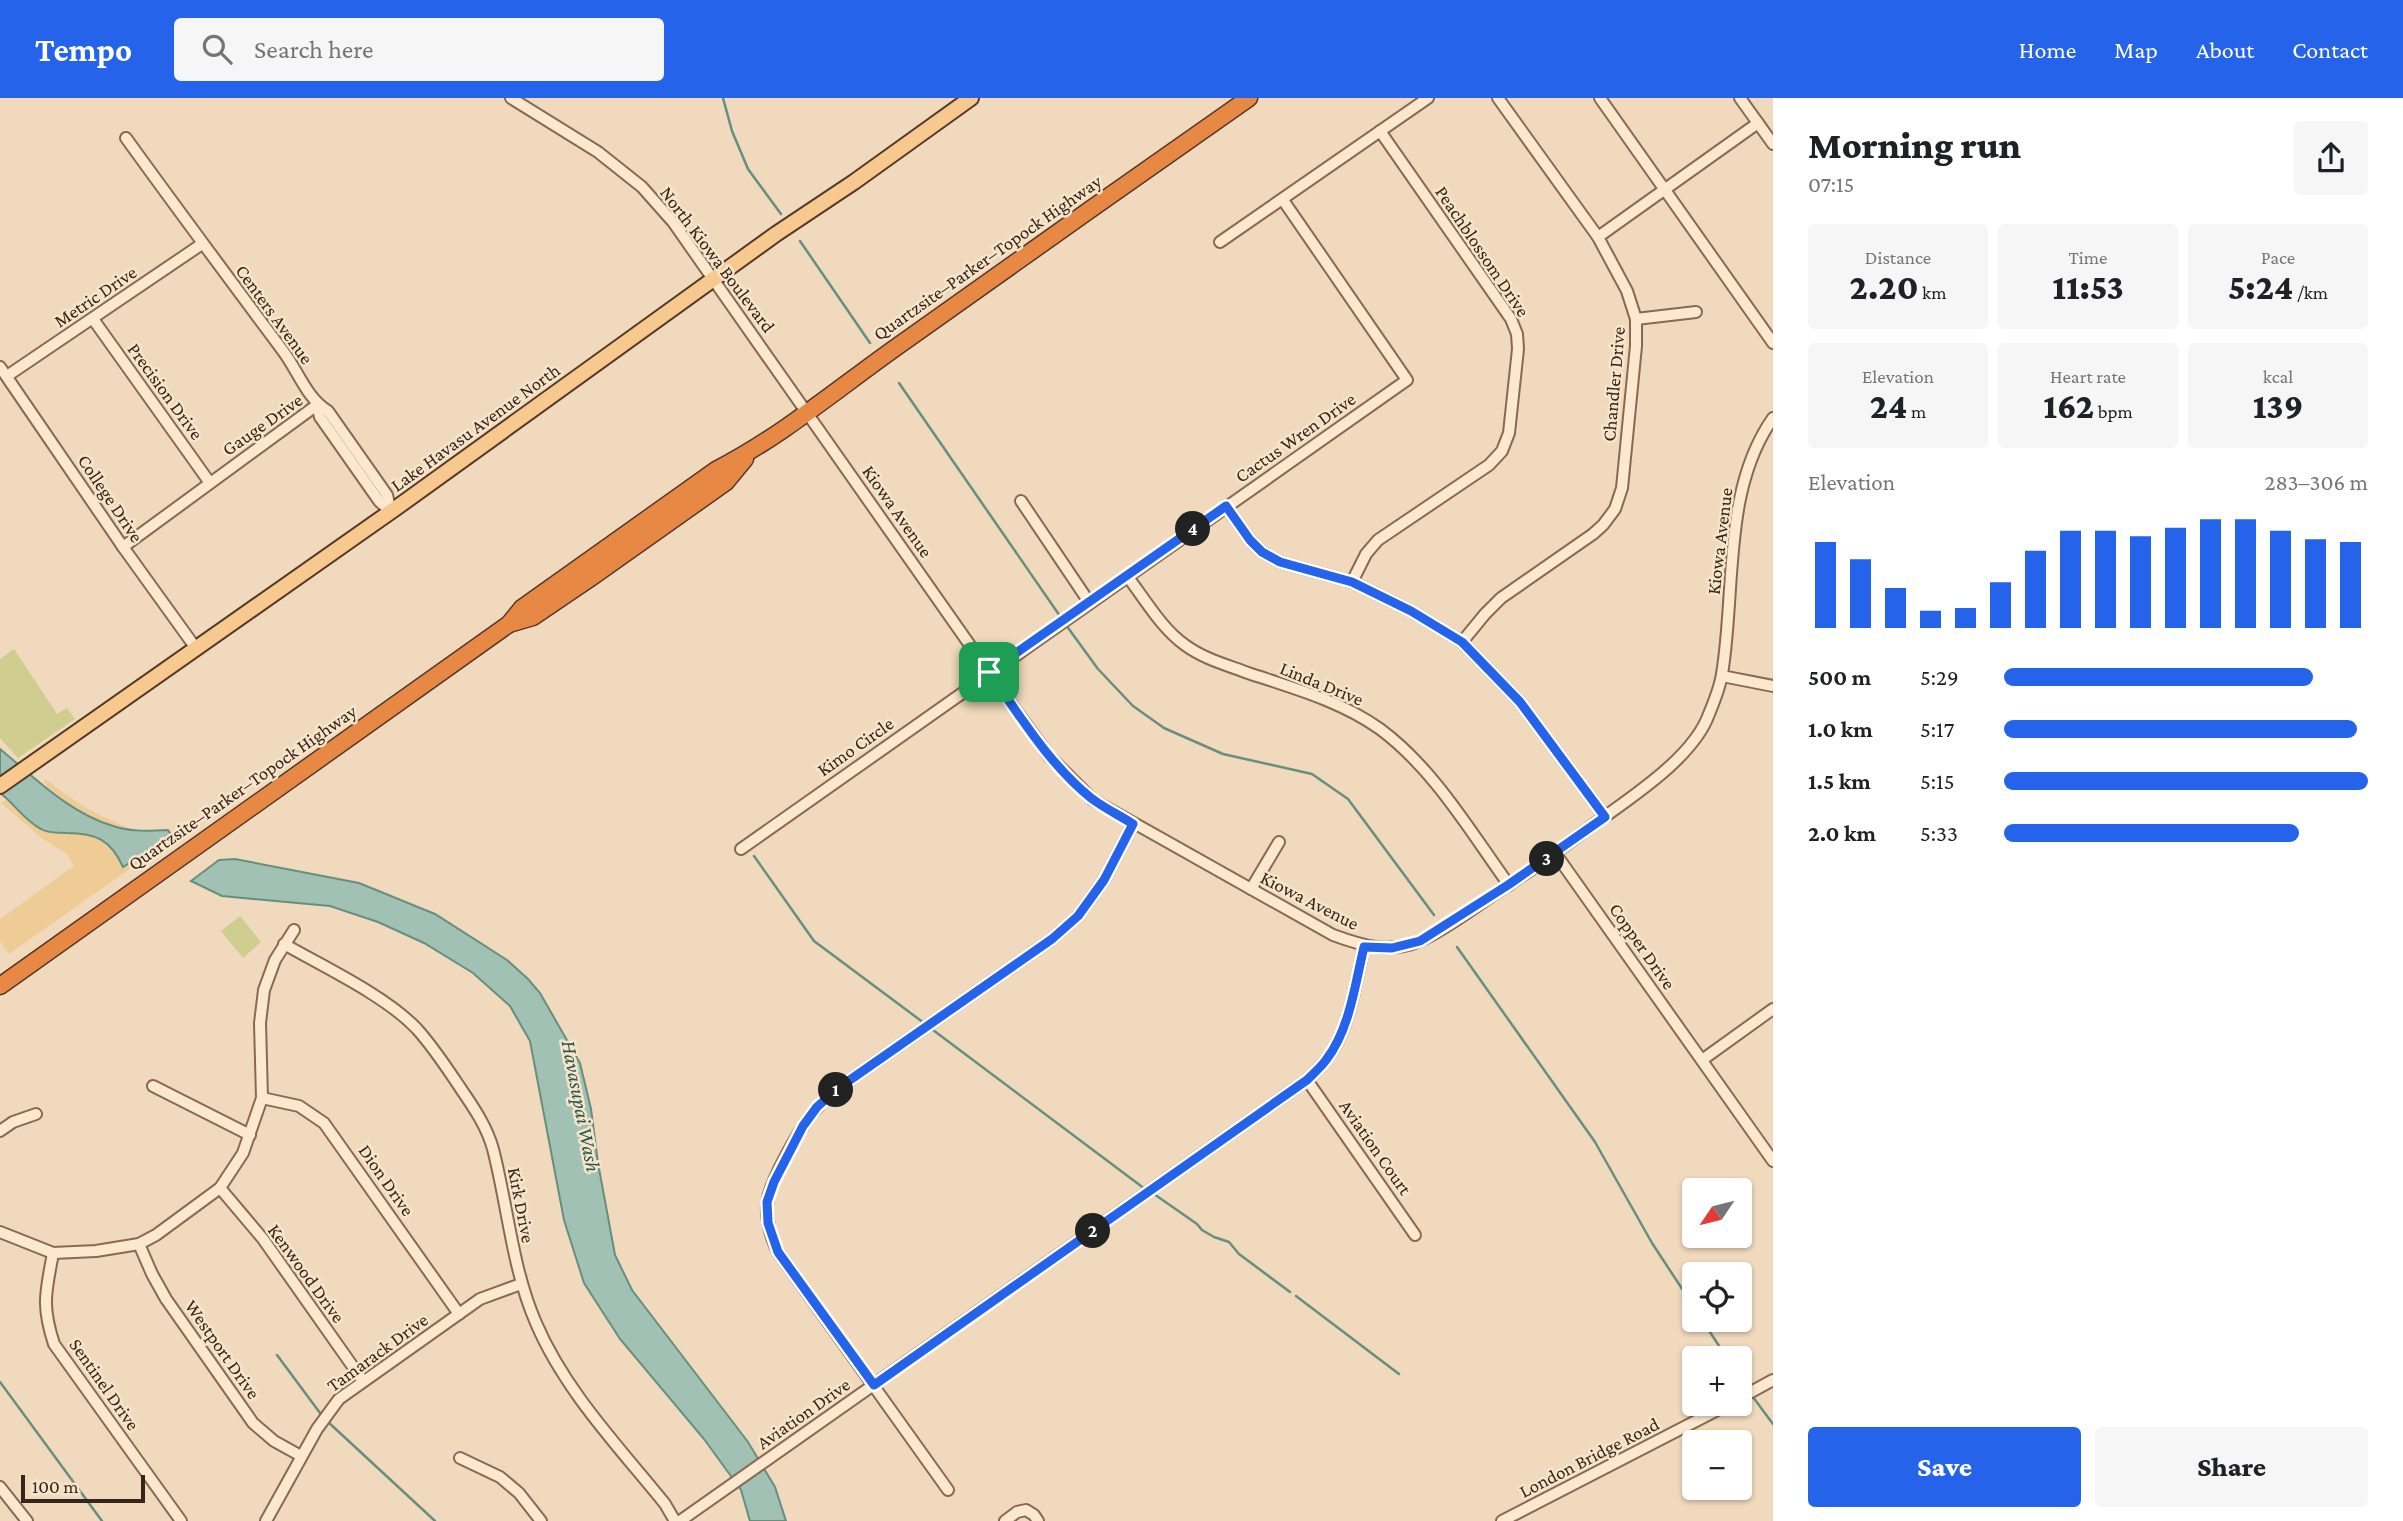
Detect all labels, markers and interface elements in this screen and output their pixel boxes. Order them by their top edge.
search box [174,18,664,81]
icon: search [198,30,236,68]
text: Tempo [35,31,132,68]
text: Search here [254,35,373,64]
text: Home [2019,36,2076,63]
text: Map [2114,36,2158,63]
text: About [2196,36,2254,63]
text: Contact [2292,36,2368,63]
button: share [2294,121,2368,195]
text: Morning run [1808,124,2021,166]
street label: Quartzsite–Parker–Topock Highway [869,170,1106,345]
text: 07:15 [1808,171,1854,197]
street label: North Kiowa Boulevard [656,182,779,336]
street label: Peachblossom Drive [1431,182,1534,321]
text: Distance [1865,247,1931,268]
text: Time [2069,247,2107,268]
text: Pace [2261,247,2295,268]
street label: Centers Avenue [231,260,318,368]
street label: Metric Drive [50,261,140,332]
text: 2.20 [1850,268,1919,307]
text: 11:53 [2052,268,2124,307]
text: 5:24 [2228,268,2293,307]
text: km [1919,282,1946,303]
text: /km [2293,282,2328,303]
street label: Chandler Drive [1598,326,1629,442]
street label: Precision Drive [124,339,208,444]
street label: Lake Havasu Avenue North [387,359,564,496]
text: Elevation [1862,366,1934,387]
text: Heart rate [2050,366,2126,387]
text: kcal [2263,366,2293,387]
text: 24 [1870,387,1907,426]
text: 162 [2043,387,2094,426]
text: 139 [2253,387,2303,426]
street label: Cactus Wren Drive [1231,388,1360,487]
street label: Gauge Drive [218,389,306,460]
text: m [1907,401,1926,422]
text: bpm [2094,401,2133,422]
street label: College Drive [74,450,148,546]
street label: Kiowa Avenue [858,461,937,561]
text: Elevation [1808,469,1895,495]
text: 283–306 m [2265,469,2368,495]
street label: Kiowa Avenue [1703,486,1736,596]
pin: 4 [1176,512,1210,546]
text: 4 [1187,518,1198,539]
pin [959,642,1019,702]
icon: arrive [970,653,1008,691]
street label: Linda Drive [1277,657,1367,710]
text: 500 m [1808,664,1871,690]
text: 5:29 [1920,664,1959,690]
street label: Quartzsite–Parker–Topock Highway [124,700,361,875]
street label: Kimo Circle [813,713,897,780]
text: 1.0 km [1808,716,1873,742]
text: 5:17 [1920,716,1954,742]
text: 1.5 km [1808,768,1871,794]
text: 5:15 [1920,768,1955,794]
text: 2.0 km [1808,820,1876,846]
text: 5:33 [1920,820,1958,846]
pin: 3 [1530,842,1564,876]
text: 3 [1542,848,1551,869]
street label: Kiowa Avenue [1257,867,1362,934]
street label: Copper Drive [1605,899,1680,993]
water label: Havasupai Wash [556,1038,606,1174]
pin: 1 [818,1072,854,1108]
text: 1 [832,1079,839,1100]
street label: Aviation Court [1335,1096,1416,1199]
street label: Dion Drive [354,1141,419,1220]
street label: Kirk Drive [504,1166,539,1245]
north arrow [1682,1178,1752,1248]
map controls [1682,1178,1752,1500]
pin: 2 [1076,1214,1110,1248]
street label: Kenwood Drive [264,1220,349,1327]
text: 2 [1088,1220,1097,1241]
button: locate [1682,1262,1752,1332]
street label: Westport Drive [181,1296,264,1403]
street label: Tamarack Drive [323,1309,432,1396]
street label: Sentinel Drive [65,1334,144,1434]
button: + [1682,1346,1752,1416]
street label: Aviation Drive [753,1374,854,1453]
street label: London Bridge Road [1516,1413,1663,1502]
button: Save [1808,1427,2081,1507]
button: Share [2095,1427,2368,1507]
button: − [1682,1430,1752,1500]
scale bar [21,1472,145,1504]
text: 100 m [32,1476,79,1497]

